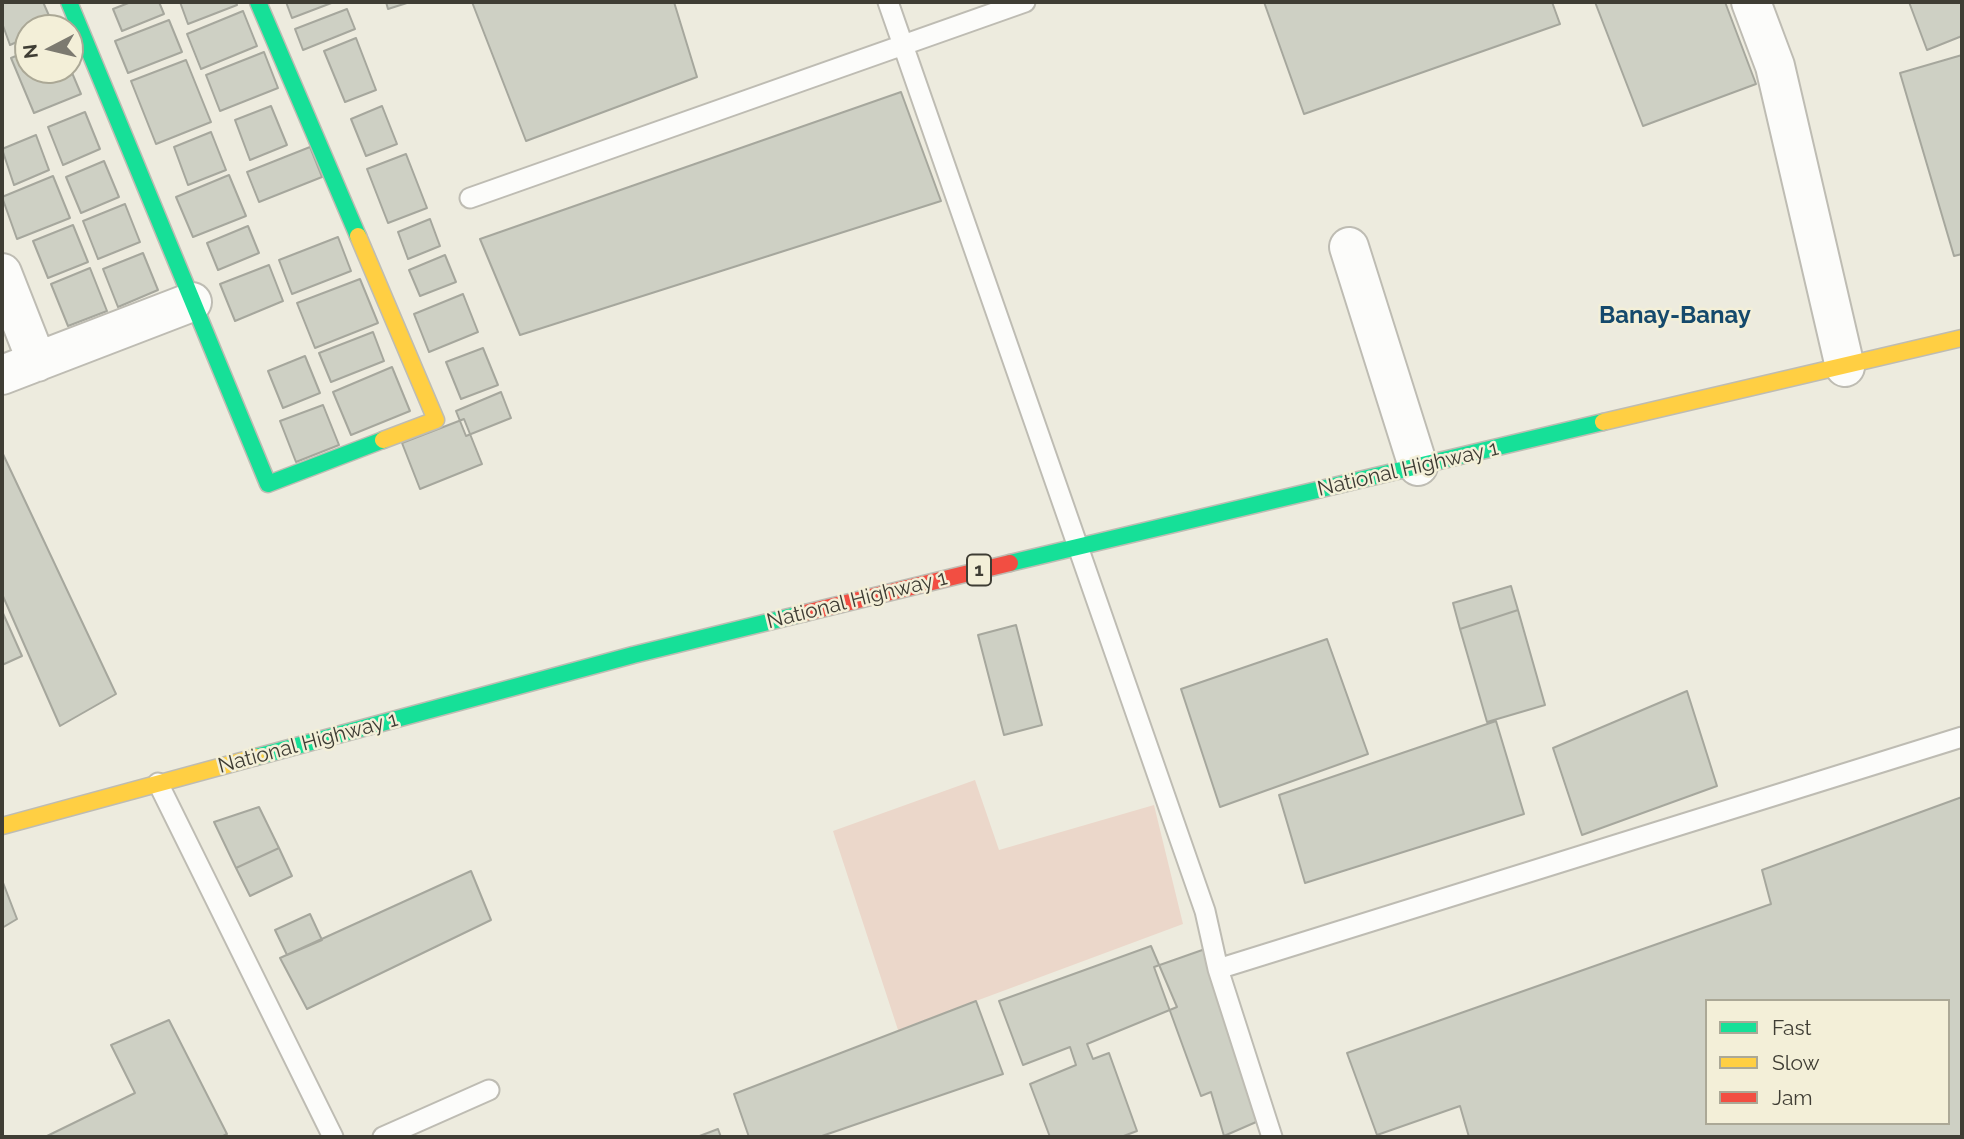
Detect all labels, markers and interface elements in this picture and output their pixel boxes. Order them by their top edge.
north arrow [14,14,84,84]
text: N [18,43,42,60]
district label: Banay-Banay [1599,302,1751,330]
street label: National Highway 1 [1315,436,1501,502]
road number: 1 [967,554,991,586]
street label: National Highway 1 [764,565,950,635]
street label: National Highway 1 [215,707,401,779]
legend [1705,999,1950,1125]
text: Fast [1772,1015,1812,1040]
text: Slow [1772,1050,1820,1075]
text: Jam [1772,1085,1813,1110]

